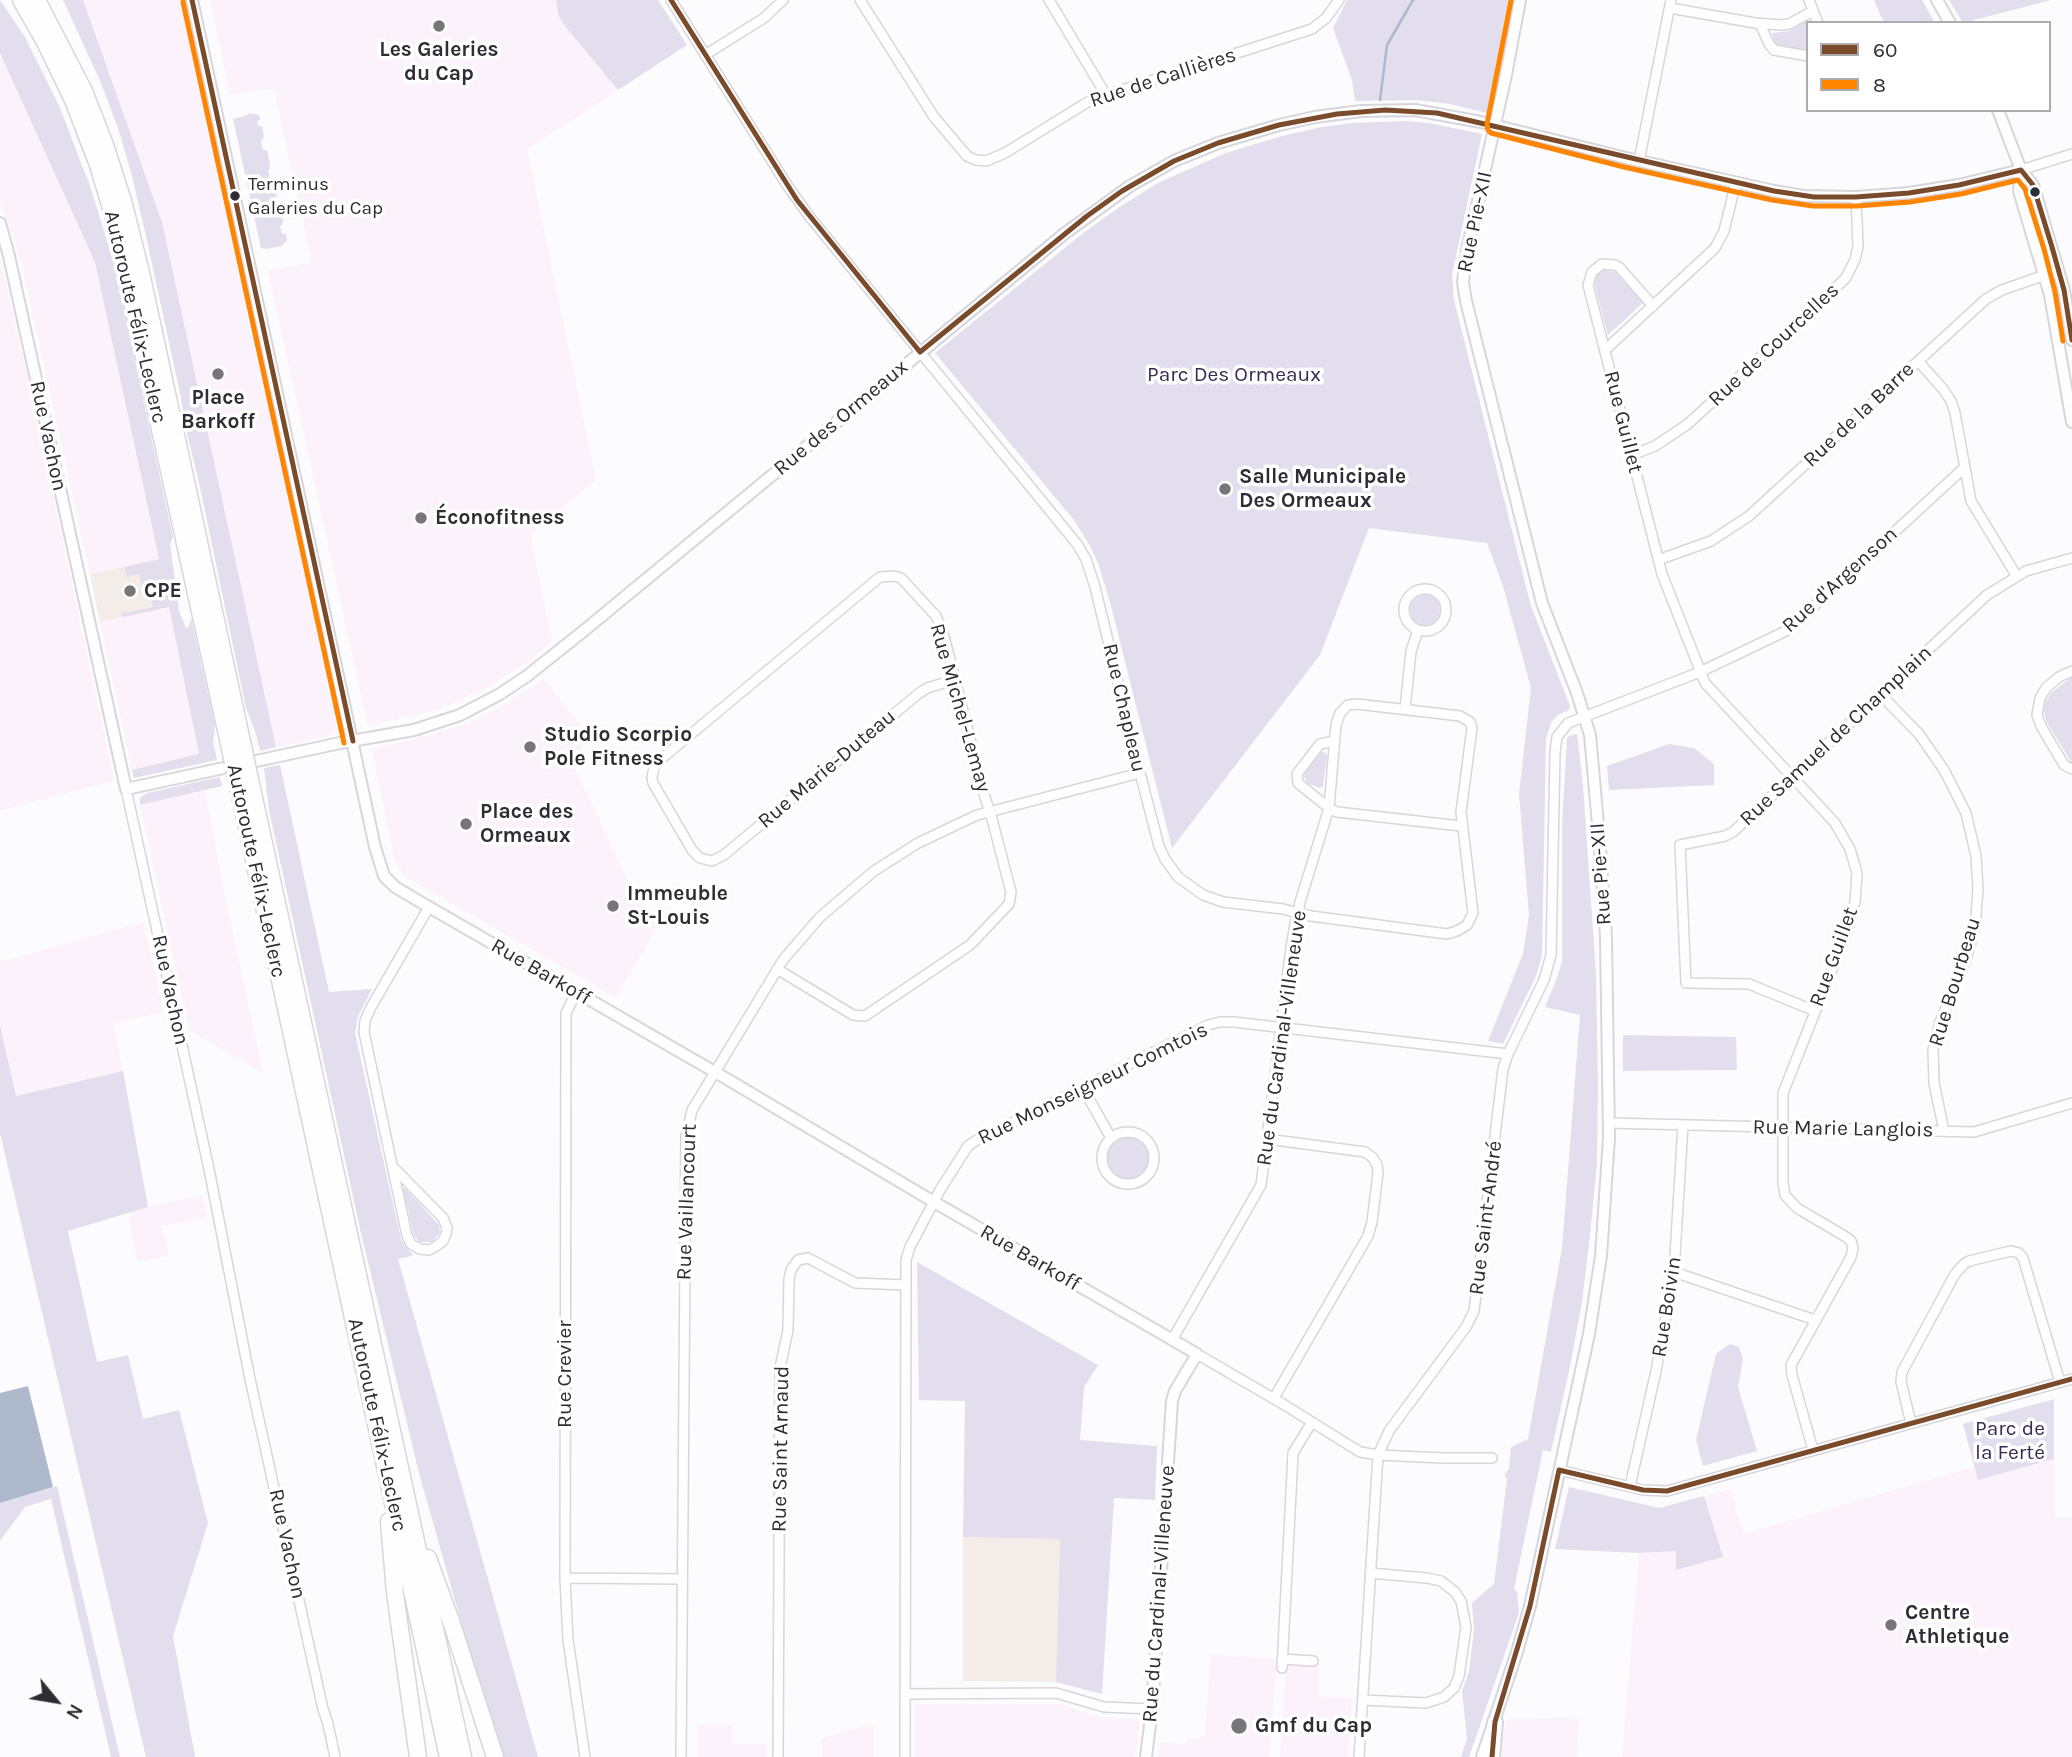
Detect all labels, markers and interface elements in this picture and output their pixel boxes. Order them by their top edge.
marker: Les Galeries du Cap [431,18,447,34]
legend [1806,21,2051,112]
place label: Les Galeries du Cap [379,37,499,87]
text: 60 [1873,38,1898,62]
street label: Rue de Callières [1087,42,1239,114]
text: 8 [1873,73,1886,97]
street label: Rue Pie-XII [1452,169,1498,275]
place label: Terminus Galeries du Cap [248,174,383,218]
unlabelled marker [2028,185,2042,199]
marker: Terminus Galeries du Cap [228,189,242,203]
street label: Autoroute Félix-Leclerc [98,208,172,426]
street label: Rue de Courcelles [1703,278,1845,412]
street label: Rue des Ormeaux [769,355,913,481]
street label: Rue de la Barre [1798,357,1920,473]
park label: Parc Des Ormeaux [1147,362,1321,388]
marker: Place Barkoff [210,366,226,382]
street label: Rue Guillet [1598,368,1648,476]
street label: Rue Vachon [24,379,72,493]
place label: Place Barkoff [181,385,255,435]
place label: Salle Municipale Des Ormeaux [1239,464,1406,514]
marker: Salle Municipale Des Ormeaux [1217,481,1233,497]
place label: Éconofitness [435,505,565,531]
marker: Éconofitness [413,510,429,526]
street label: Rue d'Argenson [1777,522,1903,638]
place label: CPE [144,578,182,604]
marker: CPE [122,583,138,599]
street label: Rue Michel-Lemay [924,621,996,795]
street label: Rue Samuel de Champlain [1735,640,1937,832]
street label: Rue Chapleau [1097,641,1151,775]
street label: Rue Marie-Duteau [753,704,901,834]
place label: Studio Scorpio Pole Fitness [544,722,692,772]
marker: Studio Scorpio Pole Fitness [522,739,538,755]
street label: Autoroute Félix-Leclerc [221,762,291,980]
place label: Place des Ormeaux [480,799,574,849]
marker: Place des Ormeaux [458,816,474,832]
street label: Rue Pie-XII [1585,822,1617,926]
place label: Immeuble St-Louis [627,881,728,931]
marker: Immeuble St-Louis [605,898,621,914]
street label: Rue Guillet [1804,904,1864,1010]
street label: Rue du Cardinal-Villeneuve [1252,909,1312,1167]
street label: Rue Bourbeau [1923,914,1987,1050]
street label: Rue Vachon [146,933,194,1047]
street label: Rue Barkoff [487,933,595,1011]
street label: Rue Monseigneur Comtois [974,1017,1212,1151]
street label: Rue Marie Langlois [1752,1115,1934,1143]
street label: Rue Vaillancourt [672,1123,702,1281]
street label: Rue Saint-André [1464,1139,1508,1297]
street label: Rue Barkoff [976,1219,1084,1297]
street label: Rue Boivin [1647,1255,1687,1359]
street label: Autoroute Félix-Leclerc [342,1316,412,1534]
street label: Rue Crevier [552,1320,578,1428]
street label: Rue Saint Arnaud [767,1366,795,1532]
park label: Parc de la Ferté [1975,1416,2045,1466]
street label: Rue du Cardinal-Villeneuve [1137,1465,1181,1723]
street label: Rue Vachon [263,1487,311,1601]
place label: Centre Athletique [1905,1600,2009,1650]
marker: Centre Athletique [1883,1617,1899,1633]
north arrow [21,1666,91,1736]
text: N [61,1700,87,1723]
place label: Gmf du Cap [1255,1713,1372,1739]
marker: Gmf du Cap [1229,1716,1249,1736]

